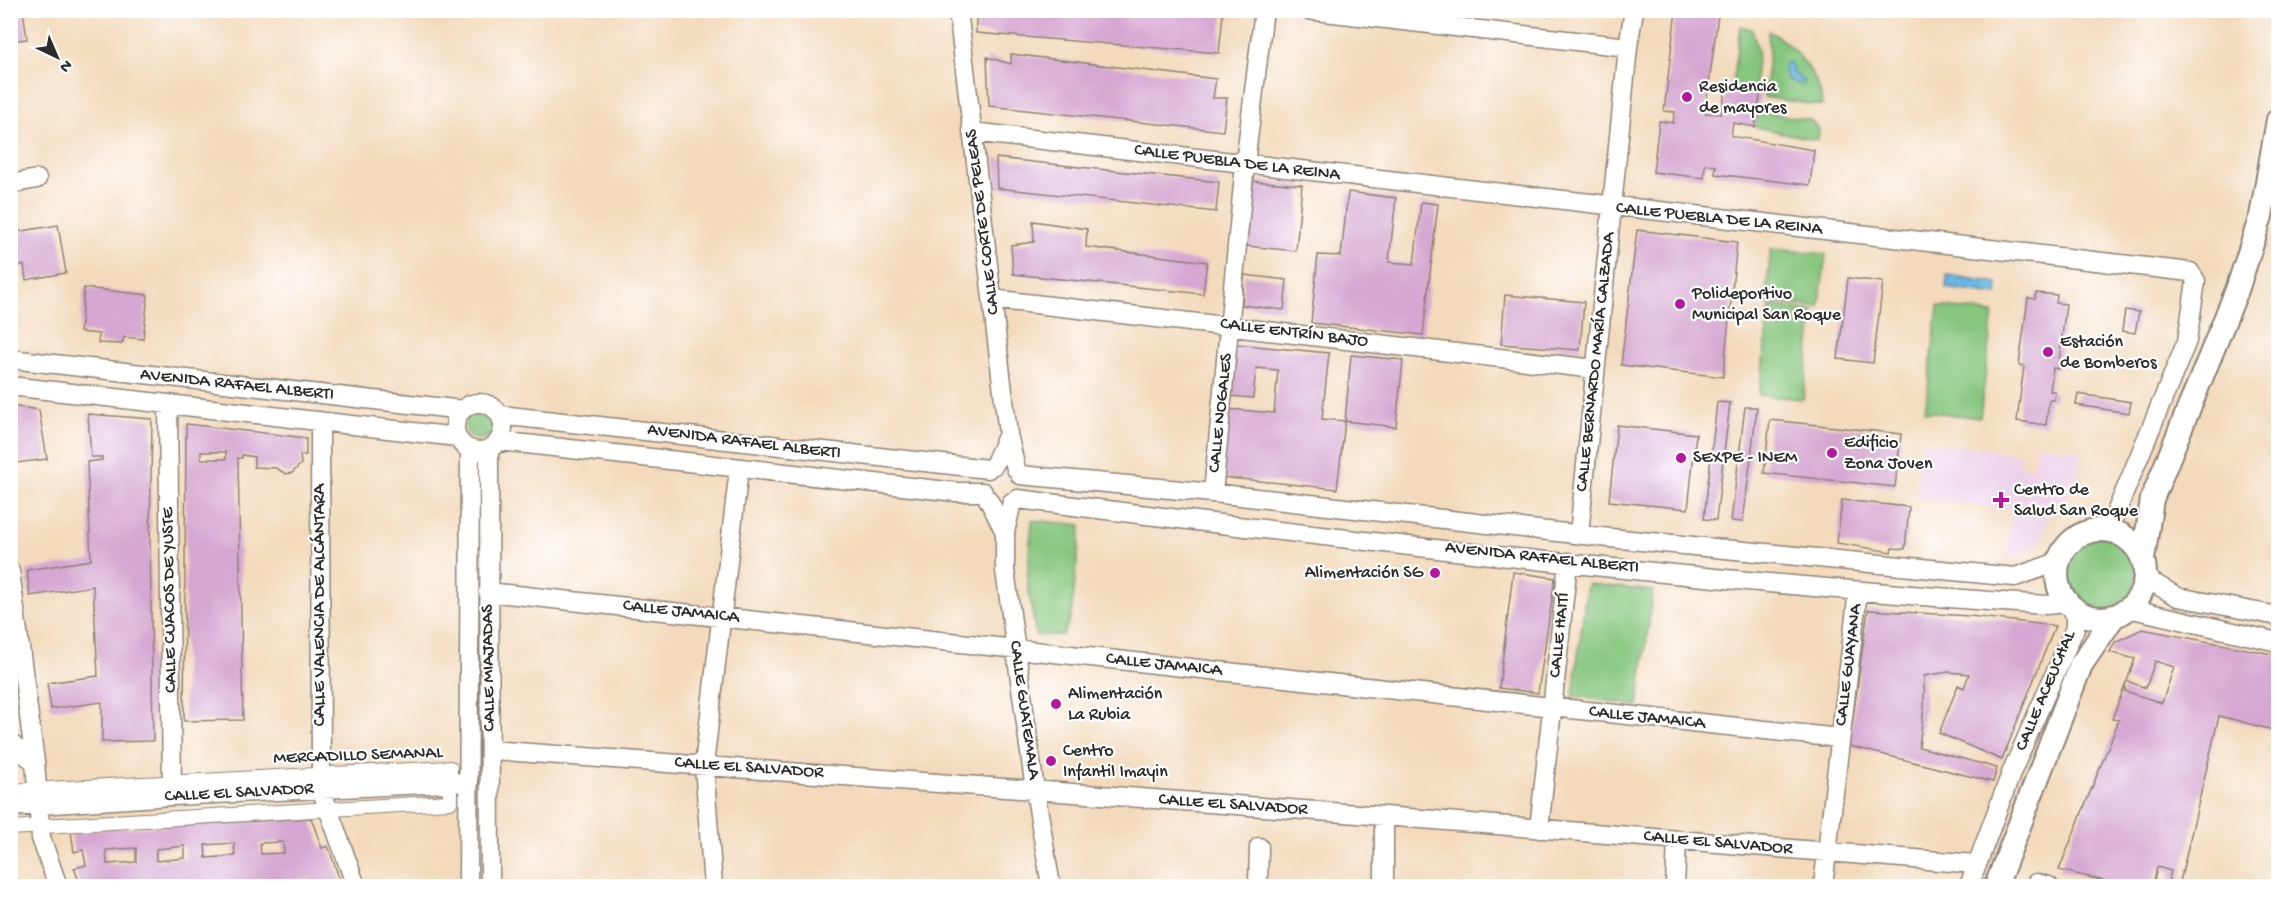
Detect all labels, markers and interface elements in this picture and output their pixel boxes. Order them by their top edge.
north arrow [27,27,87,87]
text: N [54,55,75,76]
place label: Residencia de mayores [1699,77,1788,119]
marker: Residencia de mayores [1680,90,1694,104]
street label: CALLE CORTE DE PELEAS [961,127,1005,316]
street label: CALLE PUEBLA DE LA REINA [1133,140,1343,186]
street label: CALLE PUEBLA DE LA REINA [1615,198,1825,240]
street label: CALLE BERNARDO MARÍA CALZADA [1572,230,1620,493]
place label: Polideportivo Municipal San Roque [1691,284,1842,326]
marker: Polideportivo Municipal San Roque [1673,297,1687,311]
street label: CALLE ENTRÍN BAJO [1219,314,1369,353]
place label: Estación de Bomberos [2060,332,2158,374]
marker: Estación de Bomberos [2041,345,2055,359]
street label: CALLE NOGALES [1204,352,1238,474]
street label: AVENIDA RAFAEL ALBERTI [139,364,335,406]
street label: AVENIDA RAFAEL ALBERTI [646,420,842,464]
place label: Edificio Zona Joven [1844,433,1933,475]
marker: Edificio Zona Joven [1825,446,1839,460]
place label: SEXPE - INEM [1693,448,1798,469]
marker: SEXPE - INEM [1674,451,1688,465]
place label: Centro de Salud San Roque [2014,480,2139,522]
street label: CALLE VALENCIA DE ALCÁNTARA [309,482,331,726]
marker: Centro de Salud San Roque [1992,491,2010,509]
street label: CALLE CUACOS DE YUSTE [158,506,182,693]
street label: AVENIDA RAFAEL ALBERTI [1444,537,1640,579]
place label: Alimentación SG [1305,563,1424,584]
marker: Alimentación SG [1428,566,1442,580]
street label: CALLE HAITÍ [1545,591,1575,679]
street label: CALLE JAMAICA [622,595,742,629]
street label: CALLE GUAYANA [1831,601,1867,727]
street label: CALLE MIAJADAS [477,604,501,732]
street label: CALLE ACEUCHAL [2011,627,2081,754]
street label: CALLE GUATEMALA [1004,639,1044,782]
street label: CALLE JAMAICA [1105,648,1225,682]
place label: Alimentación La Rubia [1068,684,1163,726]
marker: Alimentación La Rubia [1049,697,1063,711]
street label: CALLE JAMAICA [1588,701,1708,735]
place label: Centro Infantil Imayin [1063,741,1168,783]
street label: MERCADILLO SEMANAL [273,742,444,769]
street label: CALLE EL SALVADOR [674,752,825,784]
marker: Centro Infantil Imayin [1044,754,1058,768]
street label: CALLE EL SALVADOR [164,779,315,807]
street label: CALLE EL SALVADOR [1158,789,1309,821]
street label: CALLE EL SALVADOR [1643,826,1794,860]

